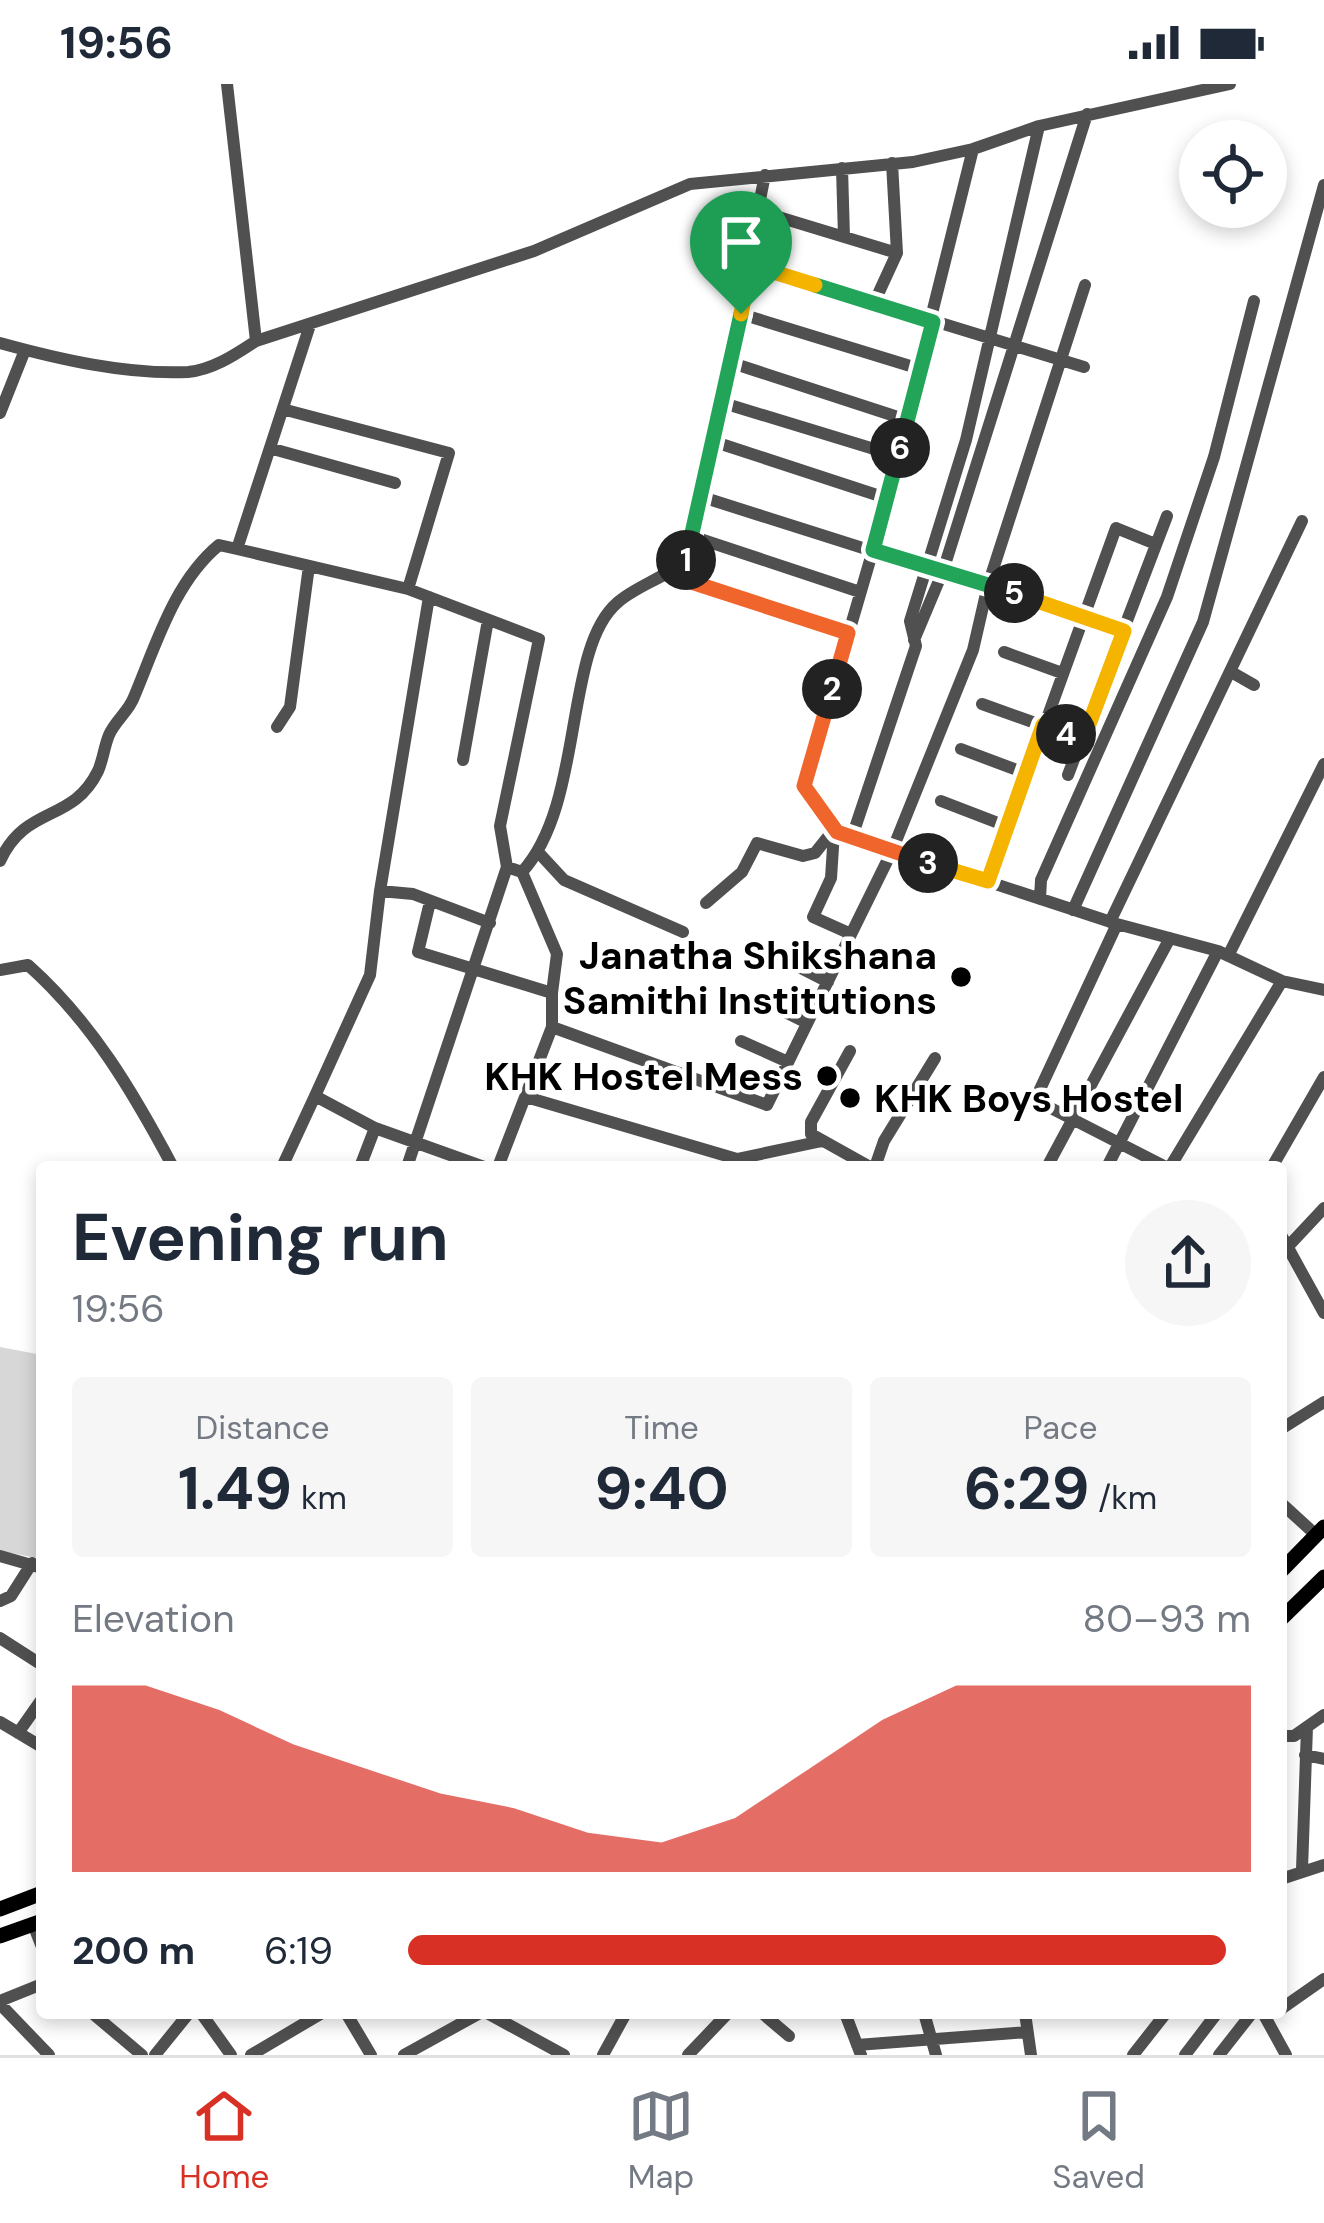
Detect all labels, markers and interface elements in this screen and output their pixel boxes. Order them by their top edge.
text: 19:56 [60,13,173,72]
map controls [1179,120,1287,228]
button: locate [1179,120,1287,228]
pin [690,191,792,314]
icon: arrive [708,209,774,275]
pin: 6 [870,418,930,478]
text: 6 [890,426,910,469]
pin: 1 [656,530,716,590]
text: 1 [680,538,692,581]
pin: 5 [984,563,1044,623]
text: 5 [1004,571,1024,614]
pin: 2 [802,659,862,719]
text: 2 [822,667,842,710]
pin: 4 [1036,704,1096,764]
text: 4 [1055,712,1077,755]
pin: 3 [898,833,958,893]
text: 3 [918,841,938,884]
place label: Janatha Shikshana Samithi Institutions [563,930,937,1026]
marker: Janatha Shikshana Samithi Institutions [948,964,974,990]
place label: KHK Hostel Mess [484,1051,803,1102]
marker: KHK Hostel Mess [814,1063,840,1089]
place label: KHK Boys Hostel [874,1073,1183,1124]
marker: KHK Boys Hostel [837,1085,863,1111]
text: Evening run [72,1195,449,1280]
button: share [1125,1200,1251,1326]
text: 19:56 [72,1283,165,1334]
text: Distance [196,1406,329,1449]
text: Time [624,1406,699,1449]
text: Pace [1024,1406,1097,1449]
text: 1.49 [178,1449,292,1528]
text: 9:40 [594,1449,729,1528]
text: 6:29 [964,1449,1090,1528]
text: km [292,1476,347,1519]
text: /km [1090,1476,1157,1519]
text: Elevation [72,1593,235,1644]
text: 80–93 m [1083,1593,1251,1644]
text: 200 m [72,1925,195,1976]
text: 6:19 [264,1925,333,1976]
tab: Home [179,2083,269,2198]
tab: Map [628,2083,694,2198]
tab: Saved [1052,2083,1145,2198]

